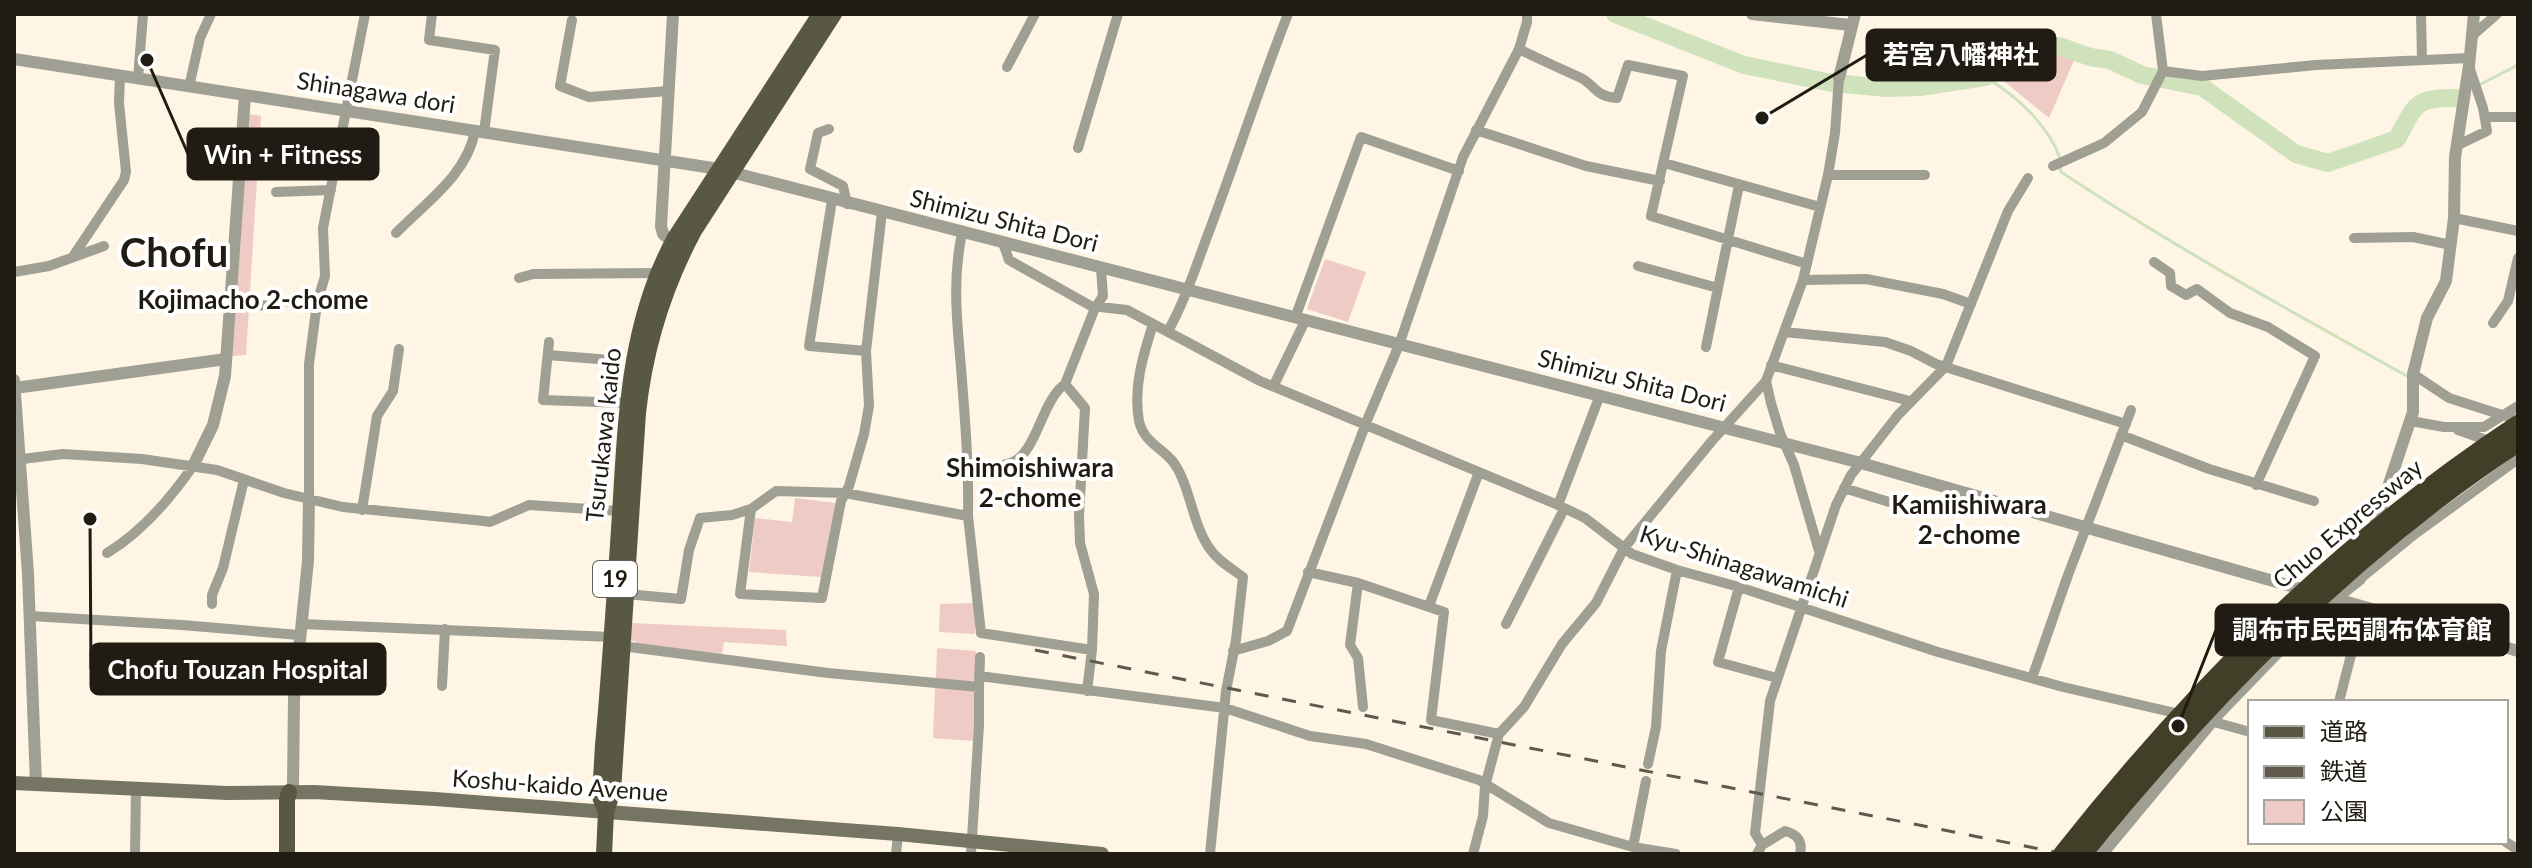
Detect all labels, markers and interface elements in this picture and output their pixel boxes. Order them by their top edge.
callout: 若宮八幡神社 [1867,30,2055,80]
text: 若宮八幡神社 [1883,38,2039,70]
street label: Shinagawa dori [295,65,457,118]
callout: Win + Fitness [188,129,378,179]
text: Win + Fitness [204,138,362,170]
street label: Shimizu Shita Dori [907,182,1101,257]
district label: Chofu [120,228,228,276]
district label: Kojimacho 2-chome [138,283,369,315]
street label: Shimizu Shita Dori [1535,342,1729,417]
street label: Tsurukawa kaido [579,346,626,523]
district label: Shimoishiwara 2-chome [946,451,1114,513]
street label: Chuo Expressway [2266,451,2428,594]
district label: Kamiishiwara 2-chome [1891,488,2047,550]
street label: Kyu-Shinagawamichi [1636,518,1852,613]
road number: 19 [593,561,637,597]
callout: 調布市民西調布体育館 [2216,605,2508,655]
text: 調布市民西調布体育館 [2232,613,2492,645]
callout: Chofu Touzan Hospital [91,644,385,694]
text: Chofu Touzan Hospital [108,653,368,685]
legend [2248,700,2508,844]
text: 道路 [2320,716,2368,745]
text: 鉄道 [2320,756,2368,785]
street label: Koshu-kaido Avenue [451,762,669,807]
text: 公園 [2320,796,2368,825]

